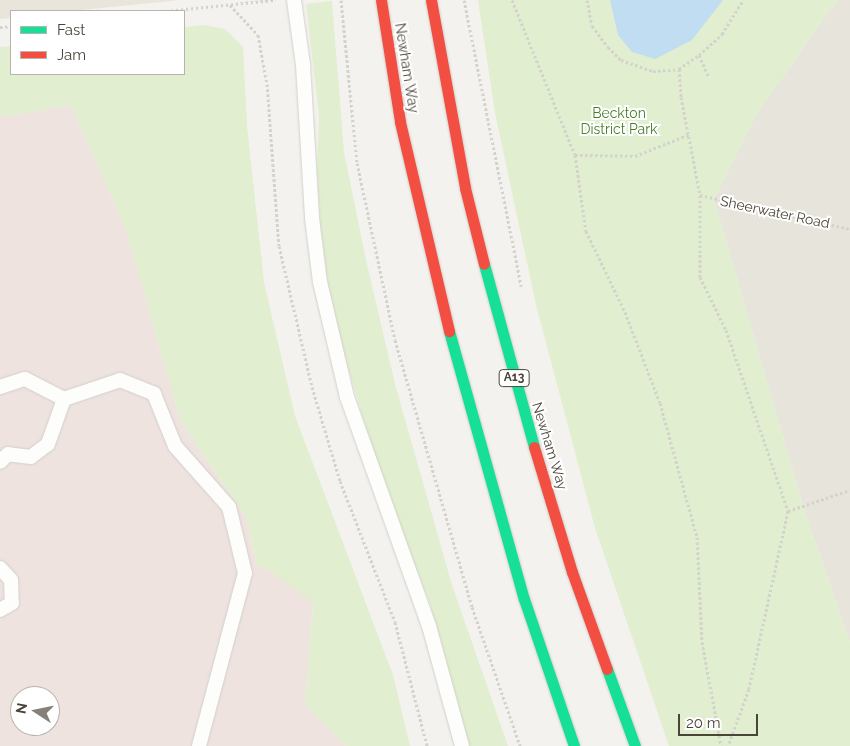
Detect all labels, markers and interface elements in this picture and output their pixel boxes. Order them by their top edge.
legend [10,10,185,75]
text: Fast [57,21,85,39]
street label: Newham Way [392,22,422,114]
text: Jam [57,46,86,64]
park label: Beckton District Park [580,105,658,138]
street label: Sheerwater Road [719,192,831,232]
road number: A13 [498,368,530,388]
street label: Newham Way [529,400,571,492]
north arrow [10,686,60,736]
text: N [12,702,30,715]
scale bar [680,704,760,736]
text: 20 m [686,714,721,732]

